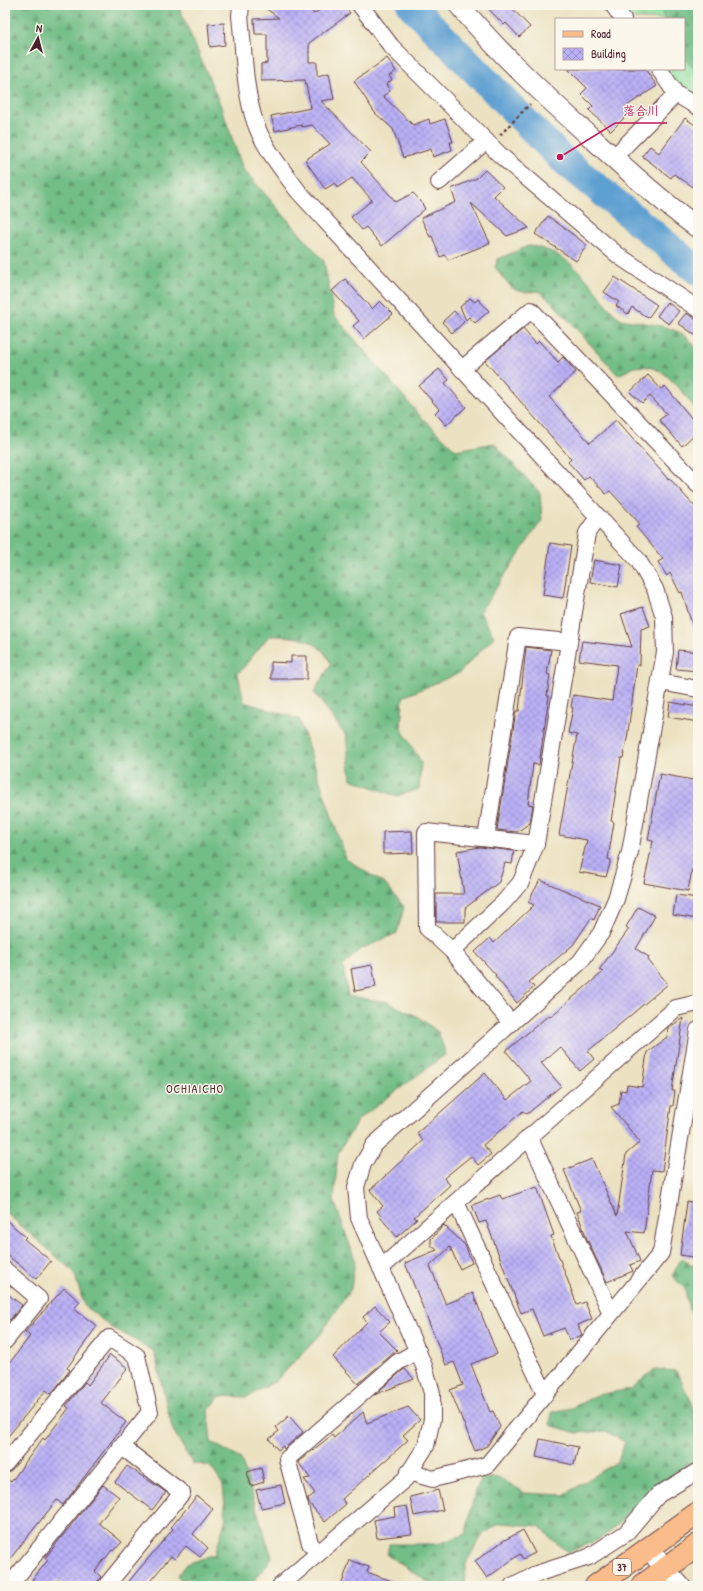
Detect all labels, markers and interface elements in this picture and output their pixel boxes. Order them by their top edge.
north arrow [18,18,58,58]
legend [555,18,685,70]
text: N [35,21,43,35]
text: Road [591,25,611,42]
text: Building [591,45,626,62]
callout: 落合川 [615,99,667,123]
text: 落合川 [623,102,659,119]
district label: OCHIAICHO [166,1080,224,1097]
road number: 37 [613,1559,631,1575]

